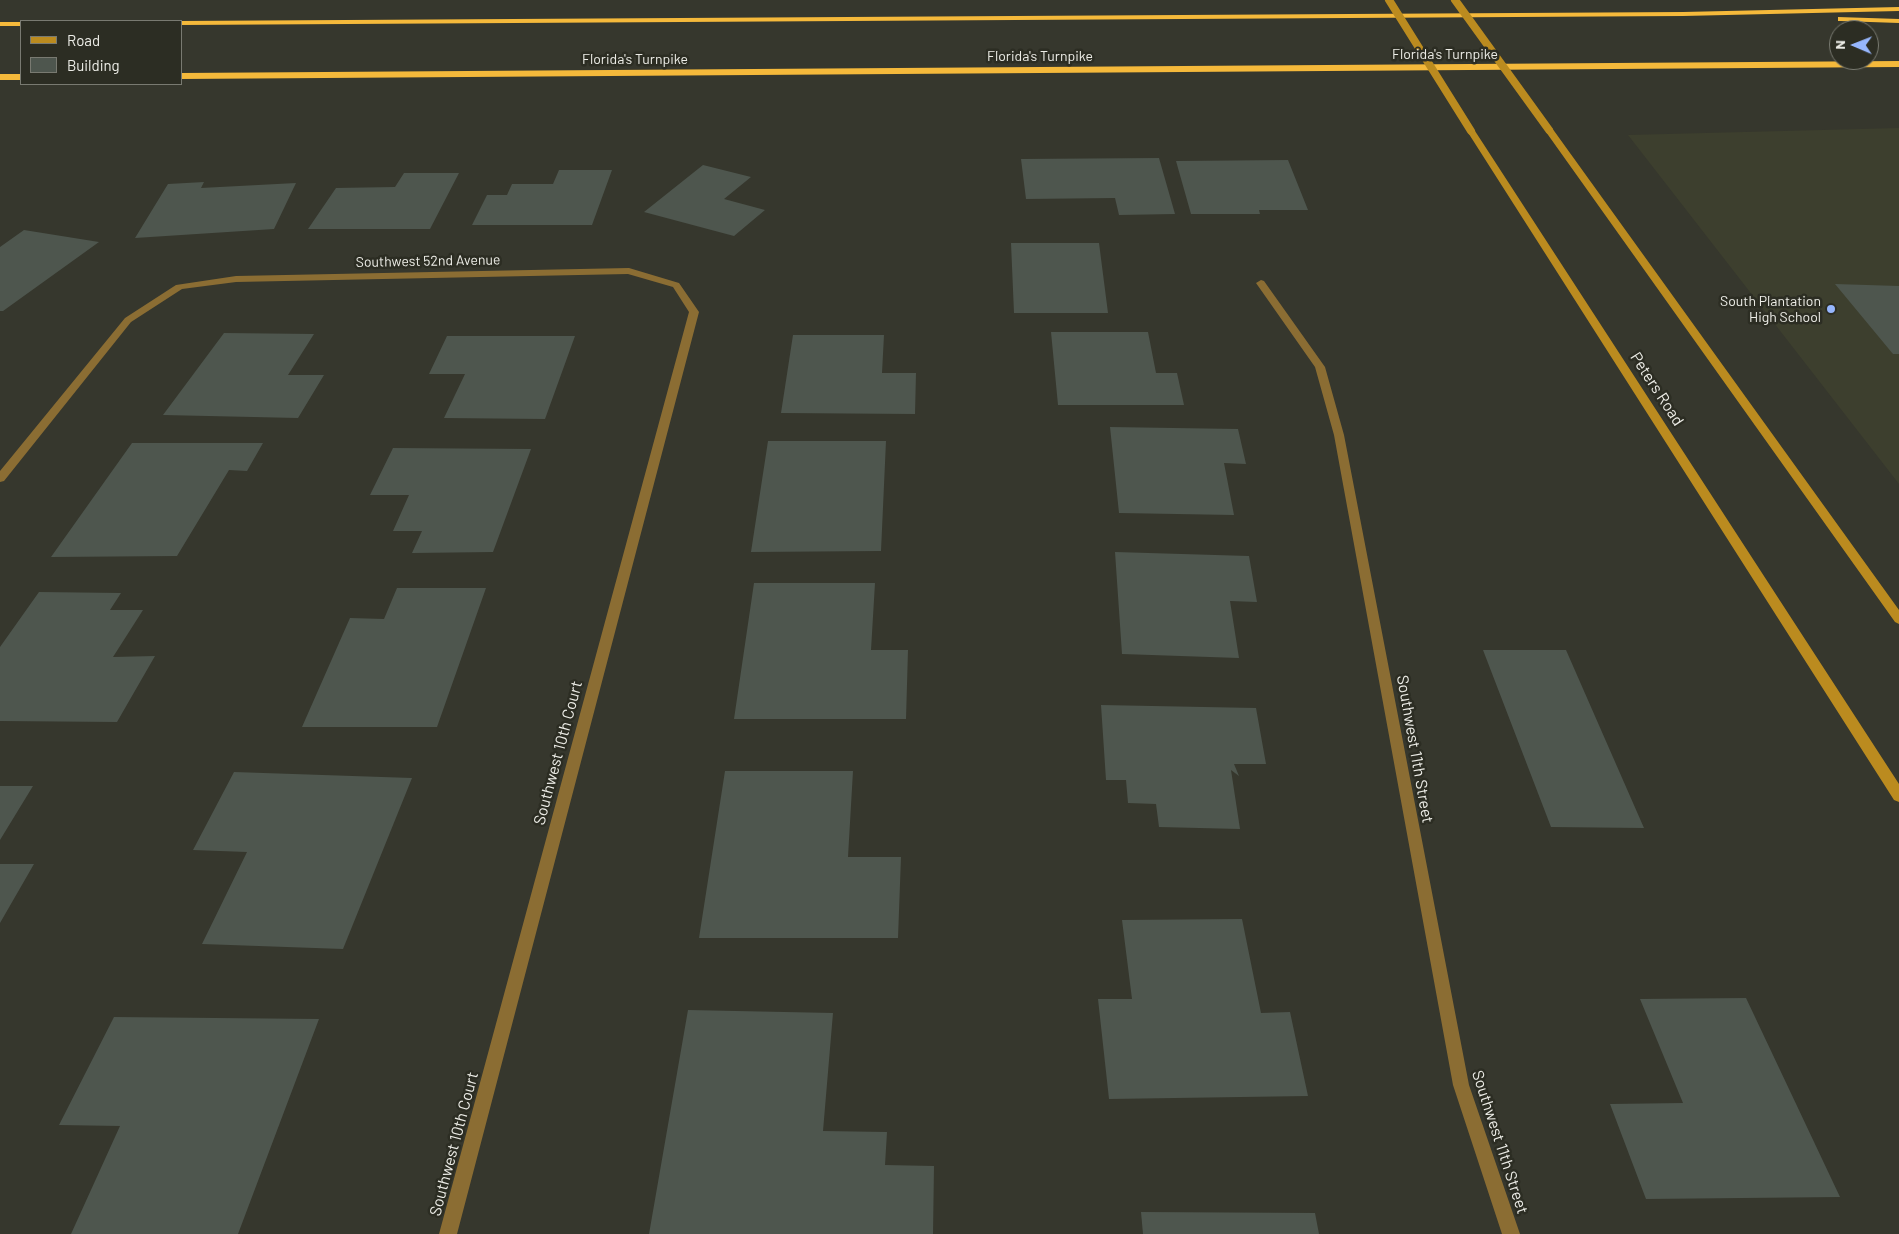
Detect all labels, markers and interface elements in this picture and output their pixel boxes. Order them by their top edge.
legend [20,20,182,85]
north arrow [1829,20,1879,70]
text: Road [67,31,100,49]
text: N [1831,40,1848,50]
street label: Florida's Turnpike [1392,46,1498,62]
street label: Florida's Turnpike [987,48,1093,64]
street label: Florida's Turnpike [582,51,688,67]
text: Building [67,56,120,74]
street label: Southwest 52nd Avenue [356,251,500,271]
place label: South Plantation High School [1720,293,1821,326]
marker: South Plantation High School [1825,303,1837,315]
street label: Peters Road [1626,349,1688,429]
street label: Southwest 11th Street [1393,674,1437,824]
street label: Southwest 10th Court [530,679,586,827]
street label: Southwest 11th Street [1468,1068,1532,1216]
street label: Southwest 10th Court [426,1070,482,1218]

